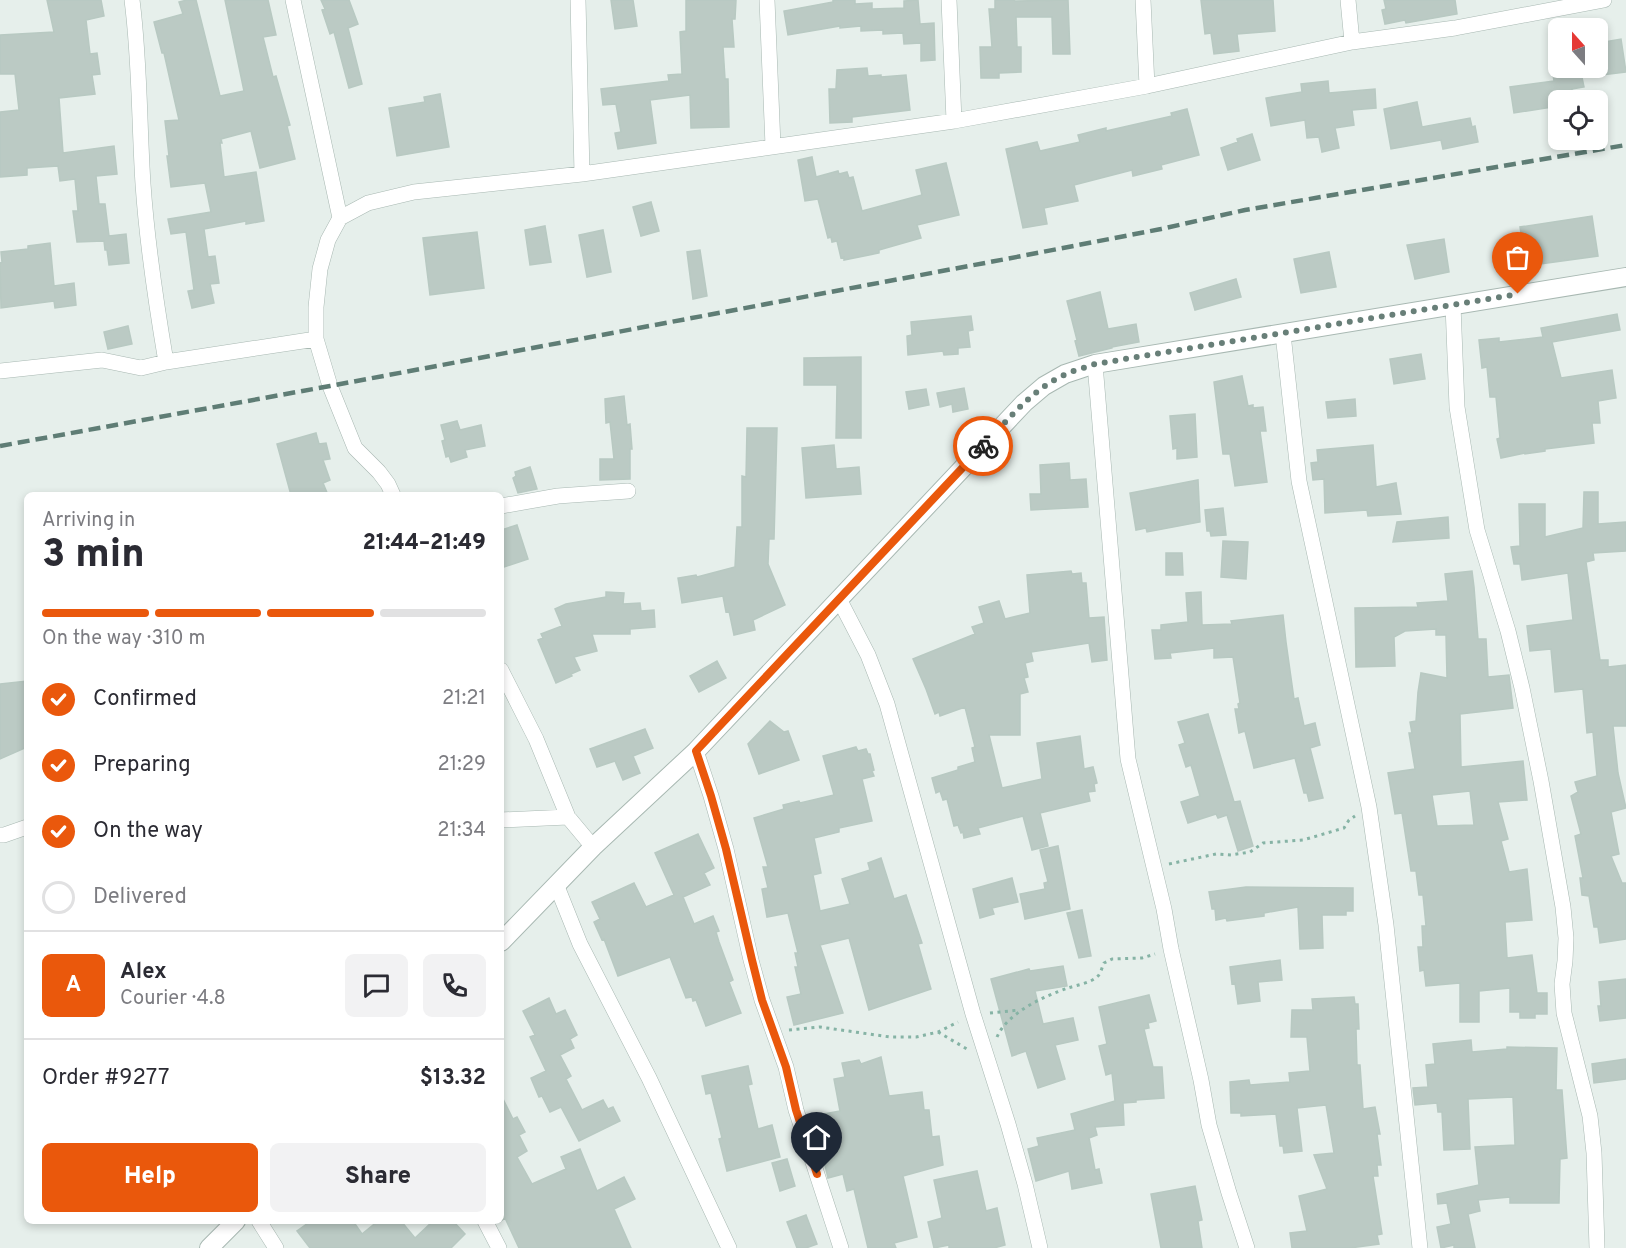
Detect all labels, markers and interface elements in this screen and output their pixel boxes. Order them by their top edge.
north arrow [1548,18,1608,78]
map controls [1548,18,1608,150]
button: locate [1548,90,1608,150]
pin [1492,232,1543,294]
icon: bag [1501,241,1534,274]
courier [953,416,1013,476]
icon: bike [967,430,1000,463]
text: Arriving in [42,508,135,534]
text: 21:44–21:49 [363,530,486,557]
text: 3 min [42,532,145,581]
text: On the way · 310 m [42,626,205,652]
icon: check [42,683,75,716]
text: Confirmed [93,686,197,713]
text: 21:21 [442,686,486,712]
icon: check [42,749,75,782]
text: Preparing [93,752,191,779]
text: 21:29 [438,752,486,778]
icon: check [42,815,75,848]
text: On the way [93,818,203,845]
text: 21:34 [437,818,486,844]
text: Delivered [93,884,187,911]
button: chat [345,954,408,1017]
button: phone [423,954,486,1017]
text: Alex [120,959,167,986]
text: A [66,972,81,999]
text: Courier · 4.8 [120,986,226,1012]
text: Order #9277 [42,1065,169,1092]
text: $13.32 [420,1065,486,1092]
pin [791,1112,842,1174]
icon: home [800,1121,833,1154]
button: Help [42,1143,258,1212]
button: Share [270,1143,486,1212]

